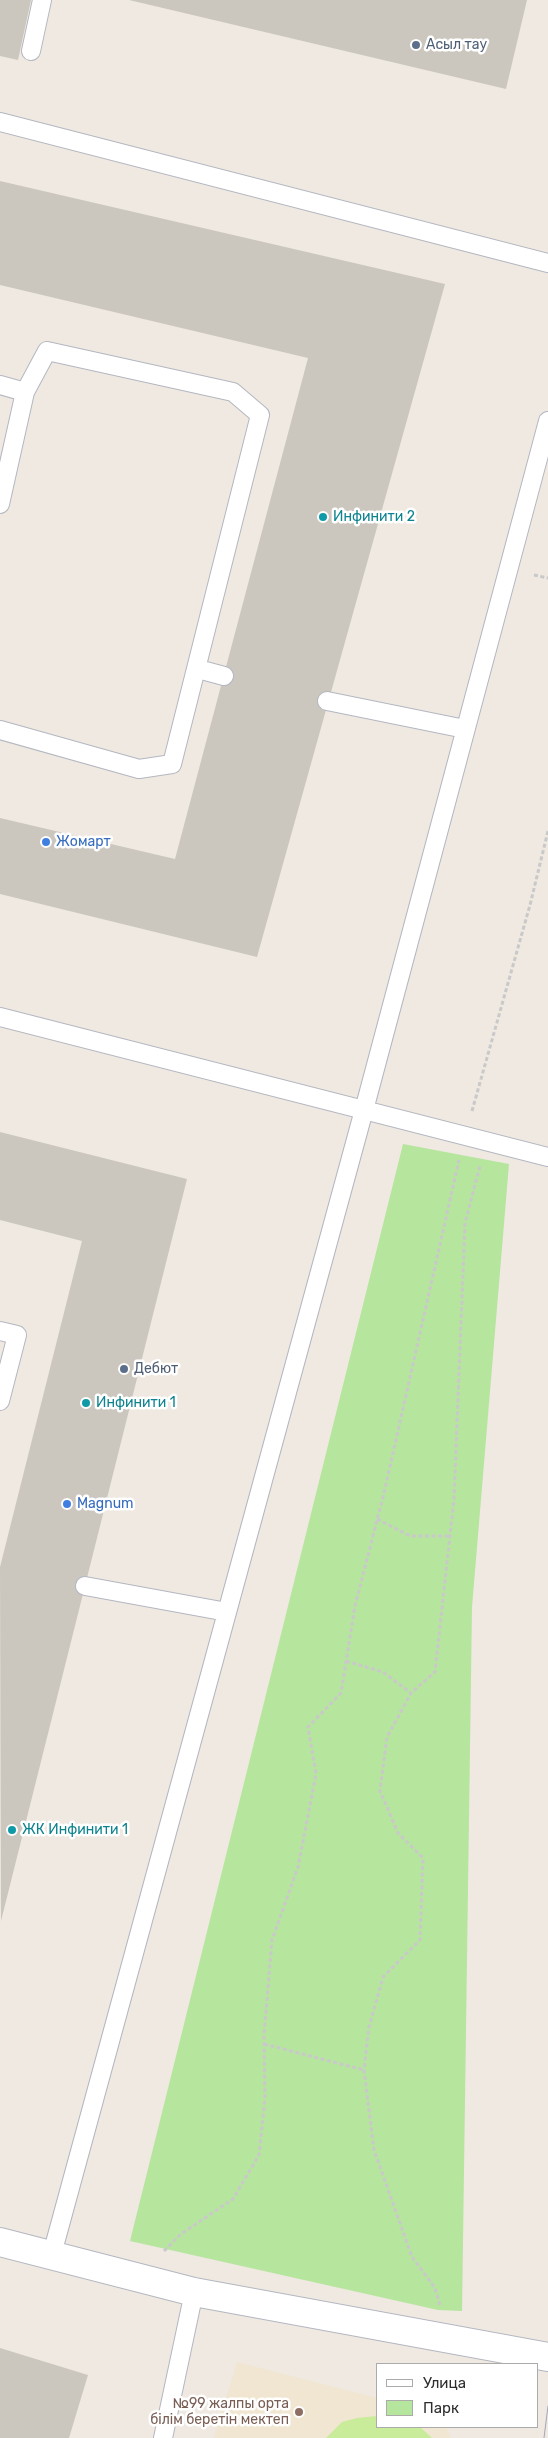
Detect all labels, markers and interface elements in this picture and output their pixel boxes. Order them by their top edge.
place label: Асыл тау [426,37,487,53]
marker: Асыл тау [410,39,422,51]
place label: Инфинити 2 [333,509,415,525]
marker: Инфинити 2 [317,511,329,523]
place label: Жомарт [56,834,111,850]
marker: Жомарт [40,836,52,848]
place label: Дебют [134,1361,178,1377]
marker: Дебют [118,1363,130,1375]
place label: Инфинити 1 [96,1395,176,1411]
marker: Инфинити 1 [80,1397,92,1409]
place label: Magnum [77,1496,134,1512]
marker: Magnum [61,1498,73,1510]
place label: ЖК Инфинити 1 [22,1822,128,1838]
marker: ЖК Инфинити 1 [6,1824,18,1836]
legend [376,2363,538,2428]
text: Улица [423,2374,466,2392]
place label: №99 жалпы орта білім беретін мектеп [150,2396,289,2428]
text: Парк [423,2399,459,2417]
marker: №99 жалпы орта білім беретін мектеп [293,2406,305,2418]

